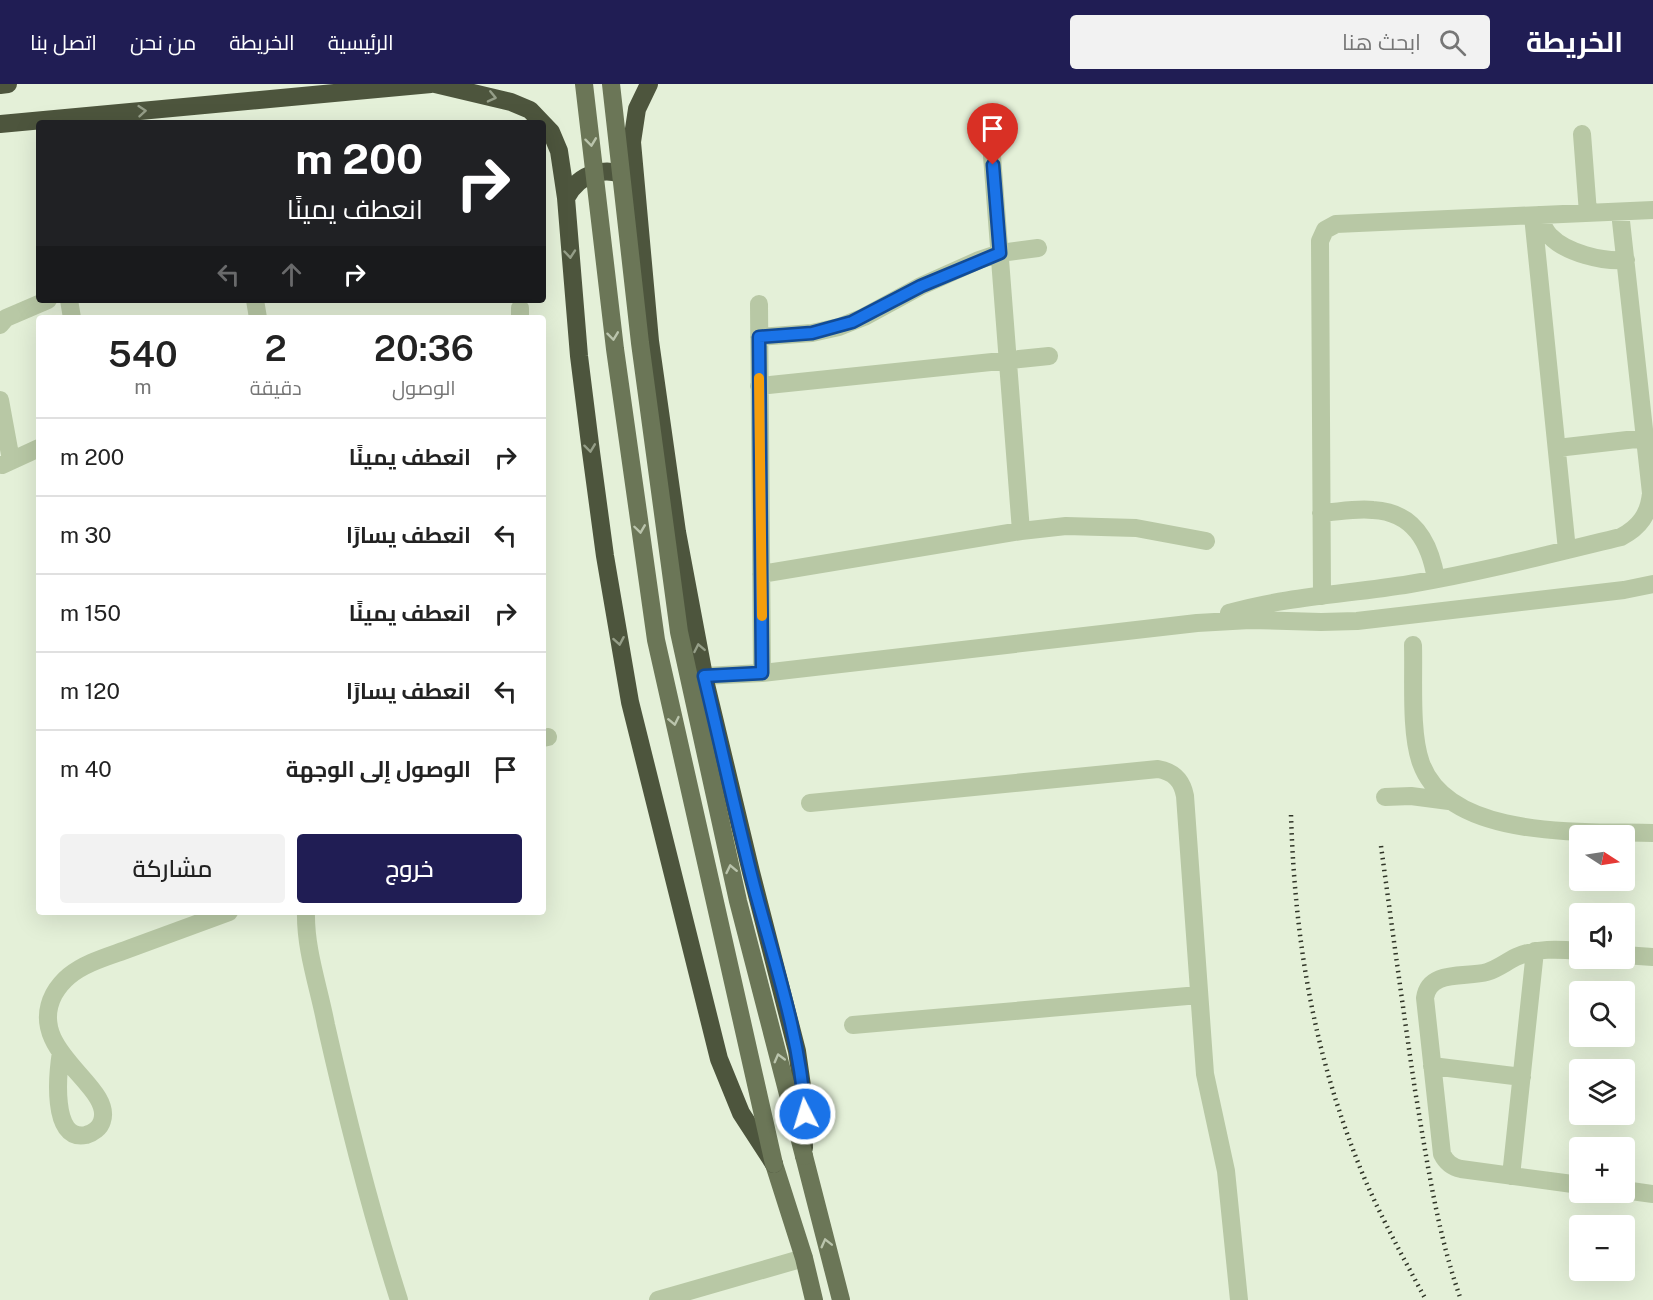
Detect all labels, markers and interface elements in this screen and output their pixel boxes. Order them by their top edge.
search box [1070,15,1490,69]
text: الخريطة [1526,25,1623,58]
icon: search [1436,26,1469,59]
text: ابحث هنا [1342,29,1421,55]
text: اتصل بنا [30,30,97,55]
text: من نحن [130,30,196,55]
text: الخريطة [229,30,295,55]
text: الرئيسية [328,30,394,55]
one-way arrow [487,90,497,103]
pin [967,103,1018,165]
one-way arrow [137,105,146,118]
icon: arrive [976,112,1009,145]
text: 200 m [295,134,423,183]
one-way arrow [584,138,597,147]
icon: right [444,144,522,222]
text: انعطف يمينًا [287,193,423,225]
one-way arrow [563,249,576,258]
icon: left [212,258,245,291]
icon: ahead [275,258,308,291]
icon: right [338,258,371,291]
text: 2 [265,327,287,369]
text: 20:36 [374,327,474,369]
one-way arrow [607,331,619,340]
text: 540 [108,333,178,375]
text: m [134,375,151,399]
text: دقيقة [250,376,302,400]
text: الوصول [392,376,456,400]
icon: right [489,441,522,474]
one-way arrow [584,443,596,452]
text: 200 m [60,444,124,470]
text: انعطف يمينًا [349,444,471,470]
icon: left [489,519,522,552]
text: 30 m [60,522,112,548]
text: انعطف يسارًا [346,522,471,548]
one-way arrow [634,524,646,534]
icon: right [489,597,522,630]
text: 150 m [60,600,121,626]
text: انعطف يمينًا [349,600,471,626]
one-way arrow [612,635,625,645]
one-way arrow [693,643,706,653]
icon: left [489,675,522,708]
text: 120 m [60,678,120,704]
text: انعطف يسارًا [346,678,471,704]
one-way arrow [667,716,680,726]
icon: arrive [489,753,522,786]
text: 40 m [60,756,112,782]
text: الوصول إلى الوجهة [286,756,471,782]
north arrow [1569,825,1635,891]
map controls [1569,825,1635,1281]
button: مشاركة [60,834,285,903]
button: خروج [297,834,522,903]
one-way arrow [725,865,738,875]
button: sound [1569,903,1635,969]
button: search [1569,981,1635,1047]
one-way arrow [774,1054,786,1064]
button: layers [1569,1059,1635,1125]
position arrow [773,1082,837,1146]
button: + [1569,1137,1635,1203]
button: − [1569,1215,1635,1281]
one-way arrow [821,1238,834,1248]

